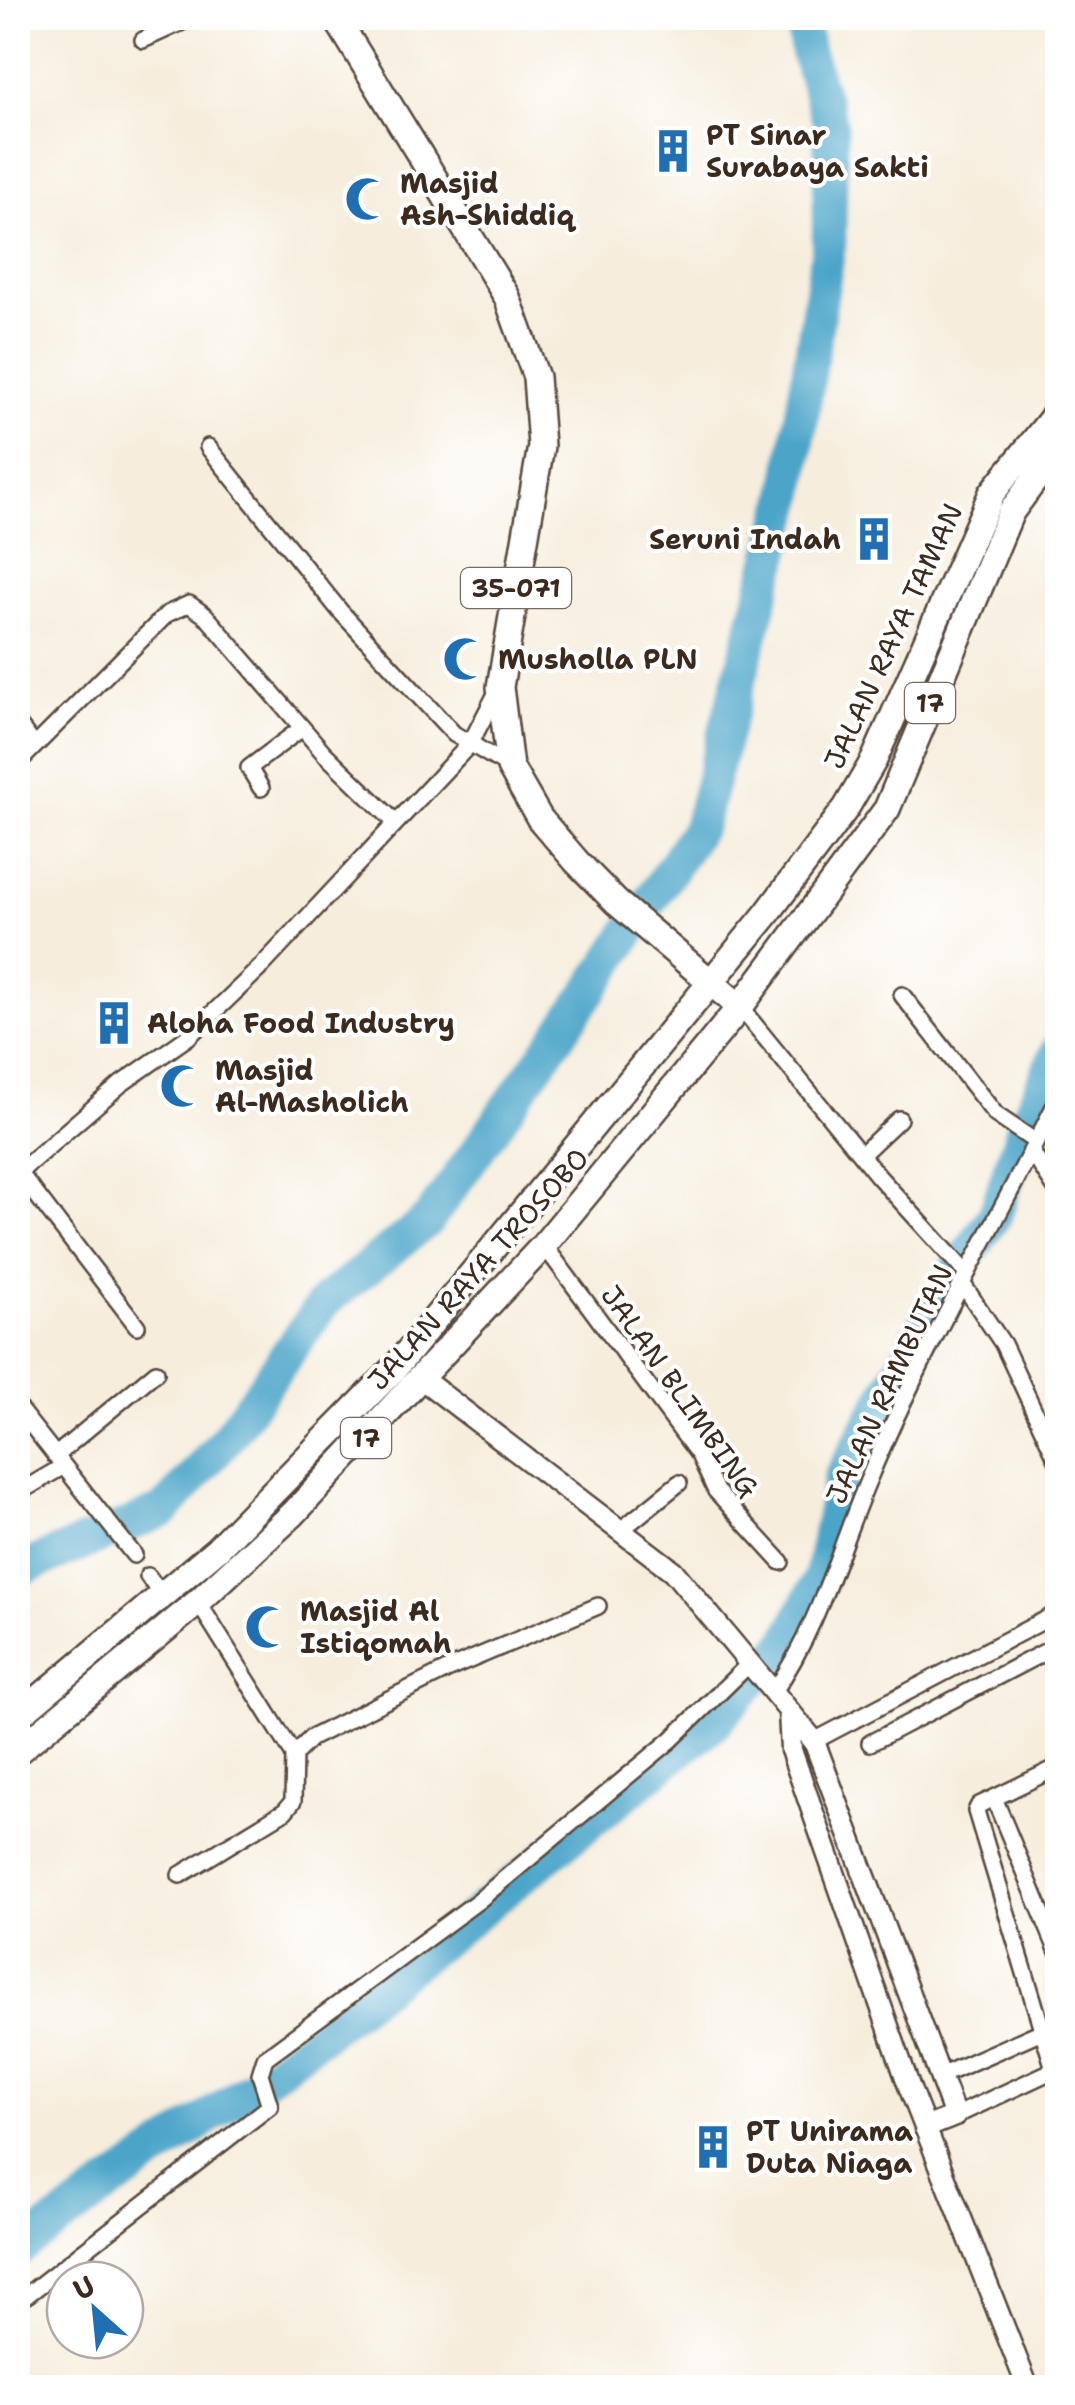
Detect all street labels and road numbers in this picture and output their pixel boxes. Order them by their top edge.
street label: JALAN RAYA TAMAN [815,497,971,775]
road number: 35-071 [461,568,571,608]
road number: 17 [905,683,955,723]
street label: JALAN RAYA TROSOBO [359,1140,597,1398]
street label: JALAN RAMBUTAN [817,1258,961,1510]
street label: JALAN BLIMBING [592,1277,768,1505]
road number: 17 [341,1418,391,1458]

